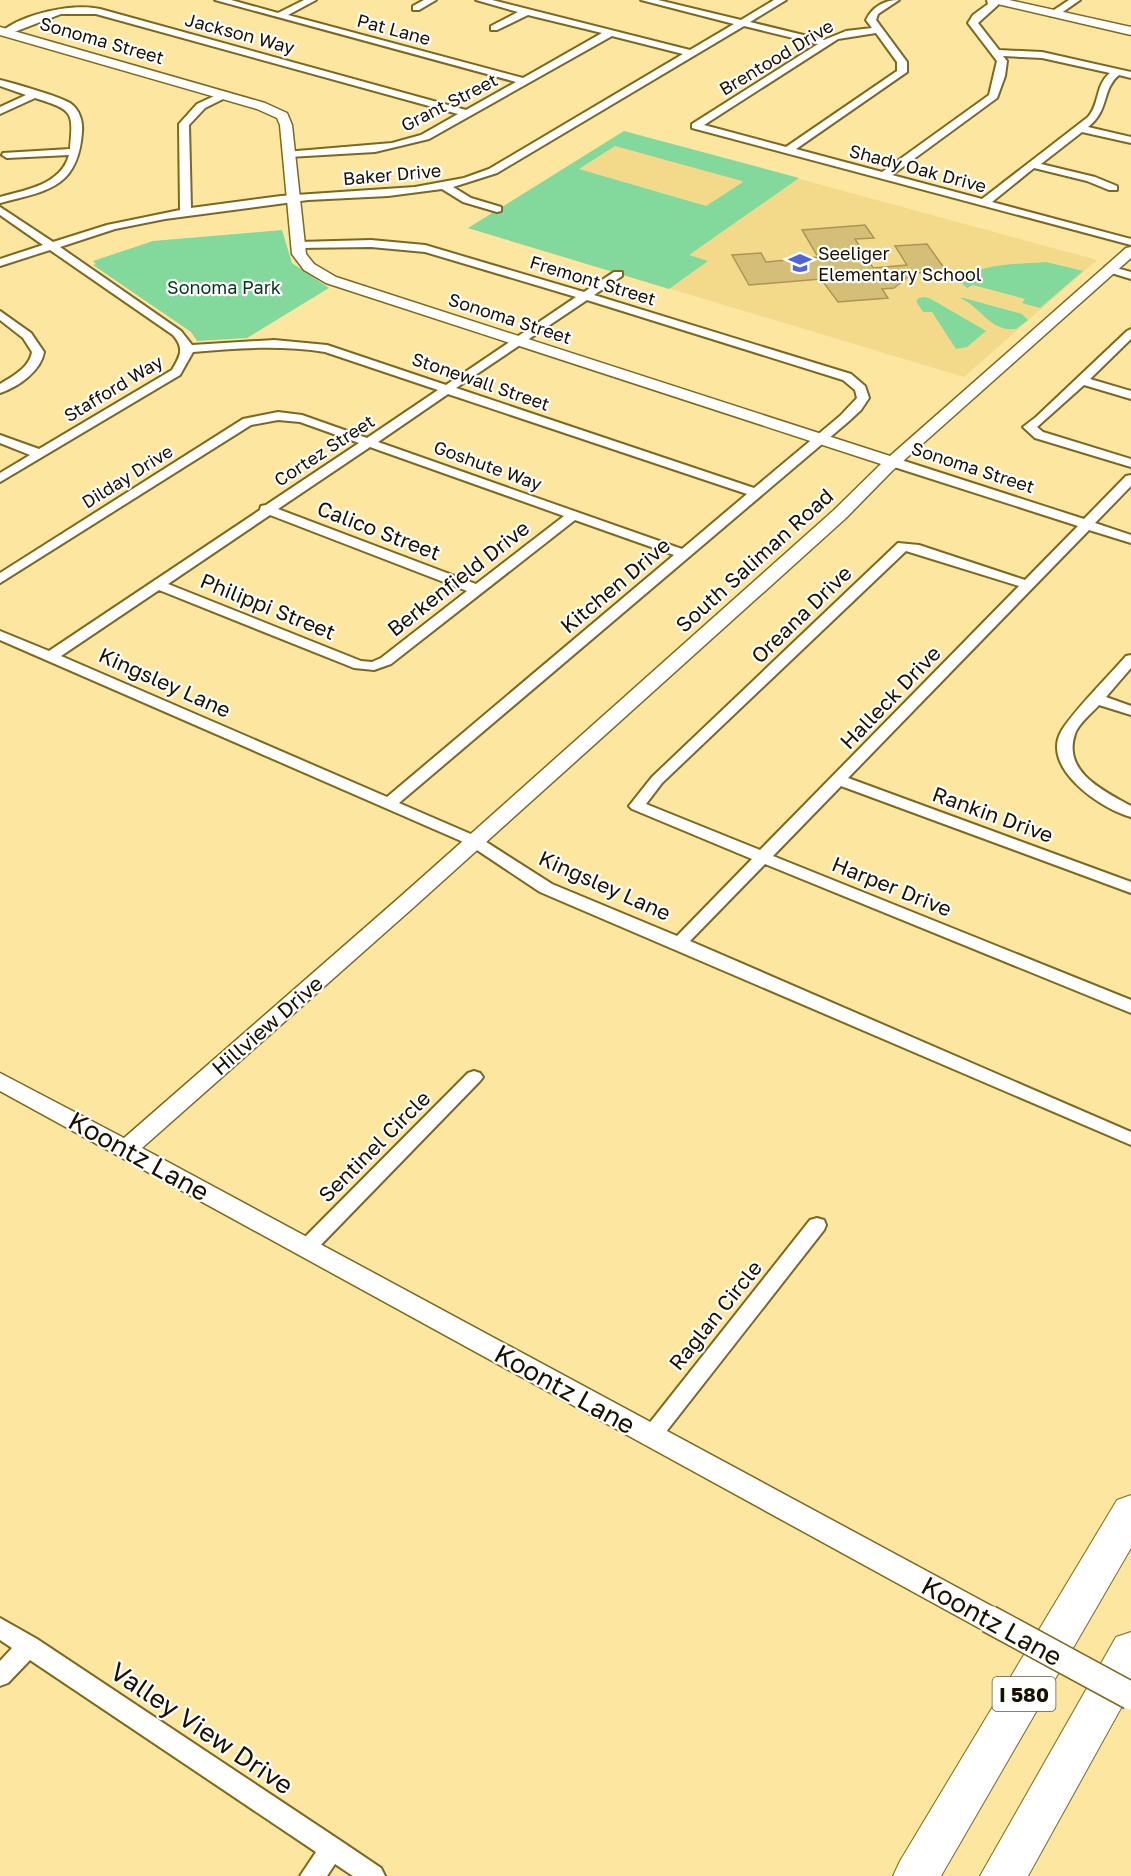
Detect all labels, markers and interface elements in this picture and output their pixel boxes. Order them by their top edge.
street label: Jackson Way [183,8,297,58]
street label: Pat Lane [355,9,433,49]
street label: Sonoma Street [37,12,167,68]
street label: Brentood Drive [715,14,837,100]
street label: Grant Street [397,68,501,136]
street label: Shady Oak Drive [847,139,989,197]
street label: Baker Drive [342,159,442,189]
place label: Seeliger Elementary School [818,242,982,285]
street label: Fremont Street [527,250,659,310]
school or university icon: Seeliger Elementary School [787,250,813,276]
park label: Sonoma Park [167,276,281,298]
street label: Sonoma Street [446,288,574,348]
street label: Stonewall Street [409,347,553,415]
street label: Stafford Way [60,350,166,426]
street label: Cortez Street [270,409,378,491]
street label: Goshute Way [431,435,545,495]
street label: Sonoma Street [909,437,1037,497]
street label: Dilday Drive [77,439,177,513]
street label: South Saliman Road [670,482,838,638]
street label: Calico Street [314,495,444,565]
street label: Berkenfield Drive [382,514,534,642]
street label: Kitchen Drive [555,532,675,638]
street label: Oreana Drive [745,560,857,668]
street label: Philippi Street [197,567,339,645]
street label: Halleck Drive [834,640,946,754]
street label: Kingsley Lane [95,641,235,723]
street label: Rankin Drive [929,780,1057,848]
street label: Kingsley Lane [535,844,675,926]
street label: Harper Drive [828,850,956,922]
street label: Hillview Drive [206,970,328,1080]
street label: Sentinel Circle [313,1085,435,1207]
street label: Koontz Lane [63,1105,215,1207]
street label: Raglan Circle [663,1255,767,1375]
street label: Koontz Lane [489,1338,641,1440]
street label: Koontz Lane [916,1570,1068,1672]
street label: Valley View Drive [105,1655,299,1801]
road number: I 580 [992,1677,1056,1711]

